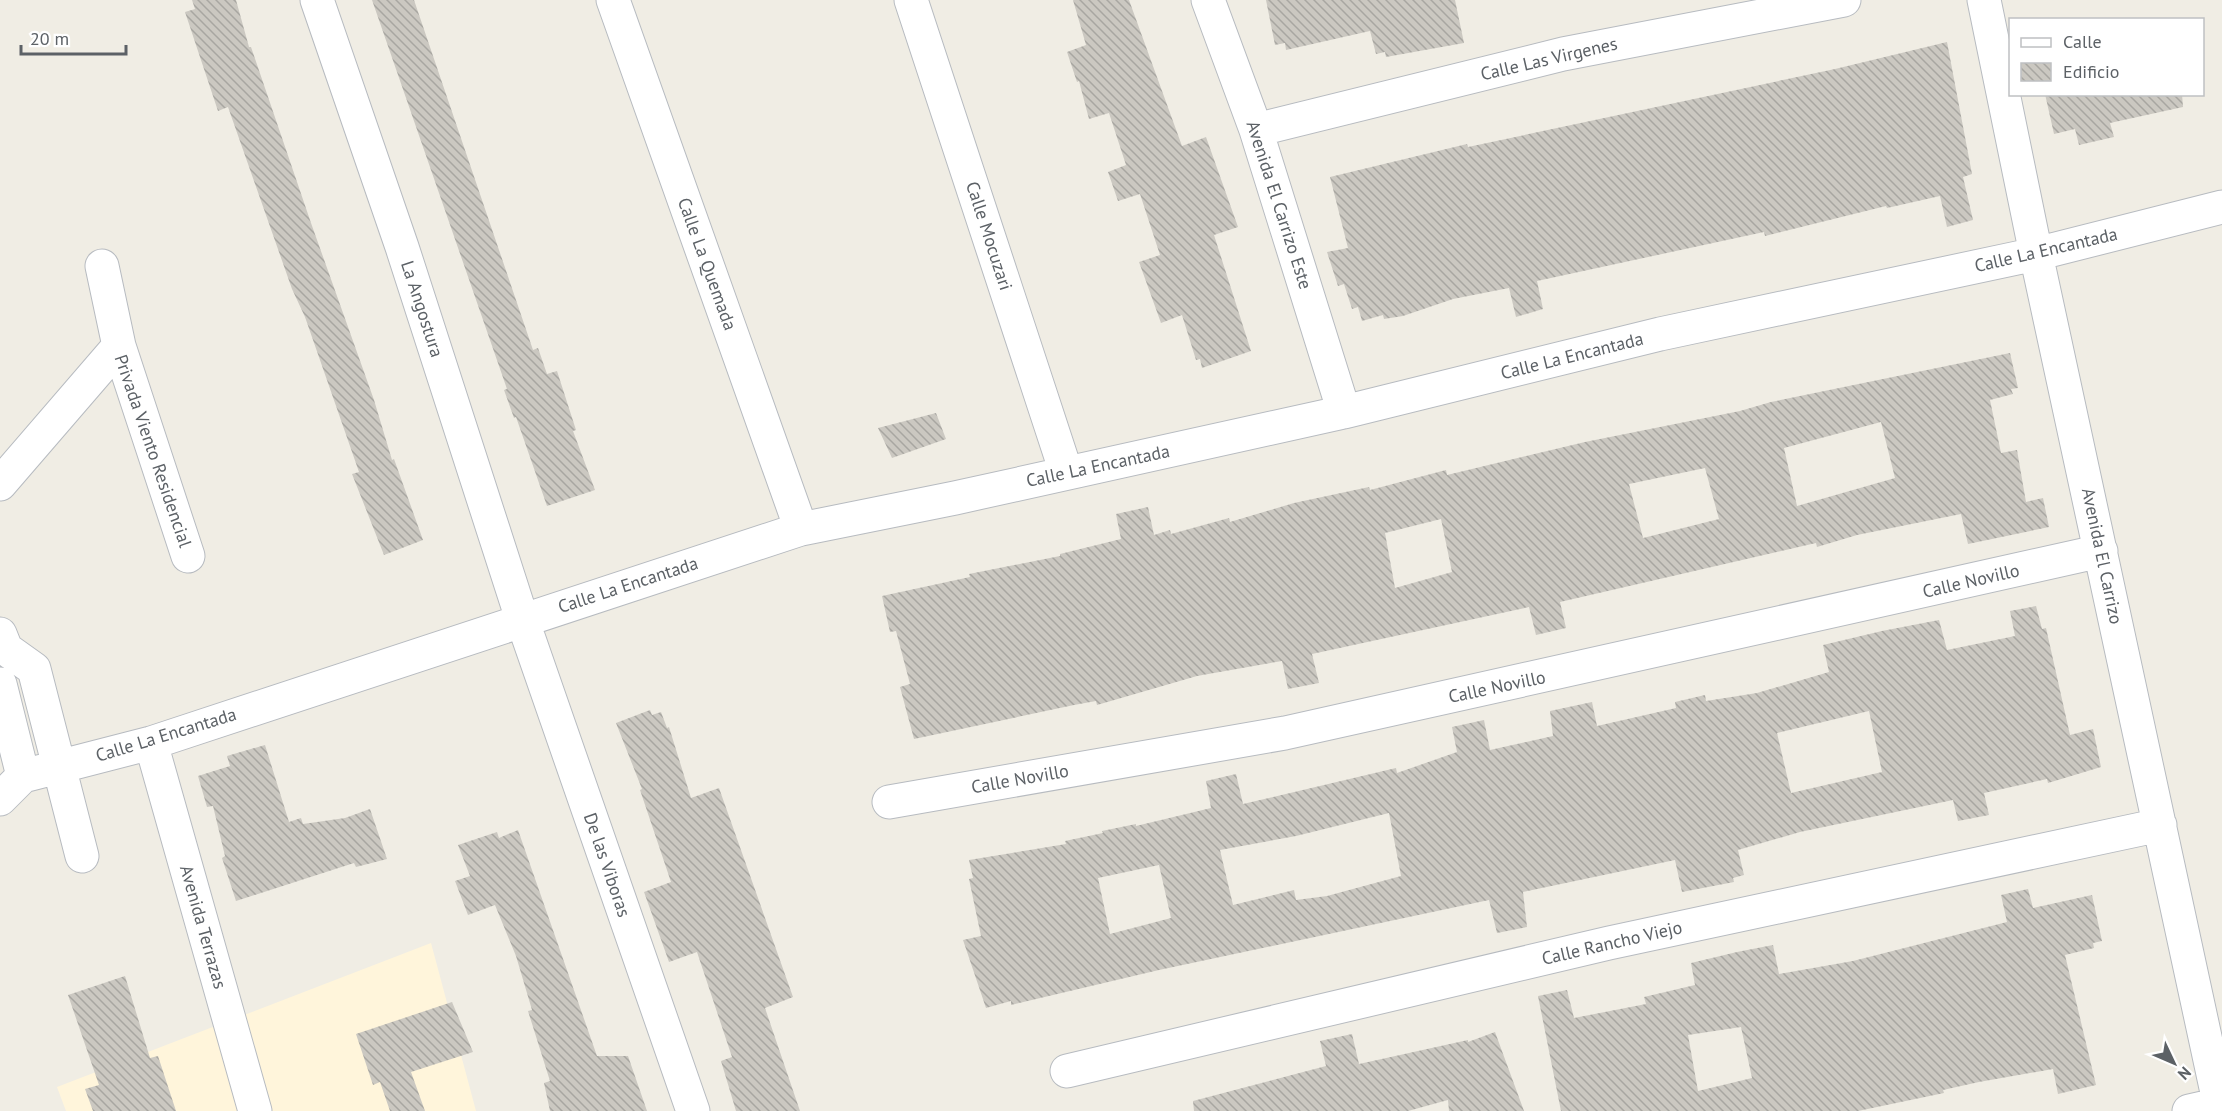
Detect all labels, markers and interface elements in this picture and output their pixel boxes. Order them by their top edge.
scale bar [21,18,126,56]
legend [2009,18,2204,96]
text: 20 m [30,27,69,50]
text: Calle [2063,30,2102,53]
street label: Calle Las Virgenes [1478,32,1620,85]
text: Edificio [2063,60,2119,83]
street label: Avenida El Carrizo Este [1241,118,1318,292]
street label: Calle Mocuzari [961,179,1018,293]
street label: Calle La Quemada [673,194,742,333]
street label: Calle La Encantada [1972,222,2120,277]
street label: La Angostura [396,258,449,360]
street label: Calle La Encantada [1498,327,1646,384]
street label: Privada Viento Residencial [110,351,198,551]
street label: Calle La Encantada [1024,439,1172,492]
street label: Avenida El Carrizo [2077,486,2128,626]
street label: Calle La Encantada [555,551,701,618]
street label: Calle Novillo [1920,558,2022,603]
street label: Calle Novillo [1446,665,1547,708]
street label: Calle La Encantada [93,702,239,767]
street label: Calle Novillo [969,759,1070,798]
street label: De las Viboras [579,810,636,920]
street label: Avenida Terrazas [175,862,232,991]
street label: Calle Rancho Viejo [1540,915,1684,970]
north arrow [2144,1033,2204,1093]
text: N [2174,1063,2196,1084]

